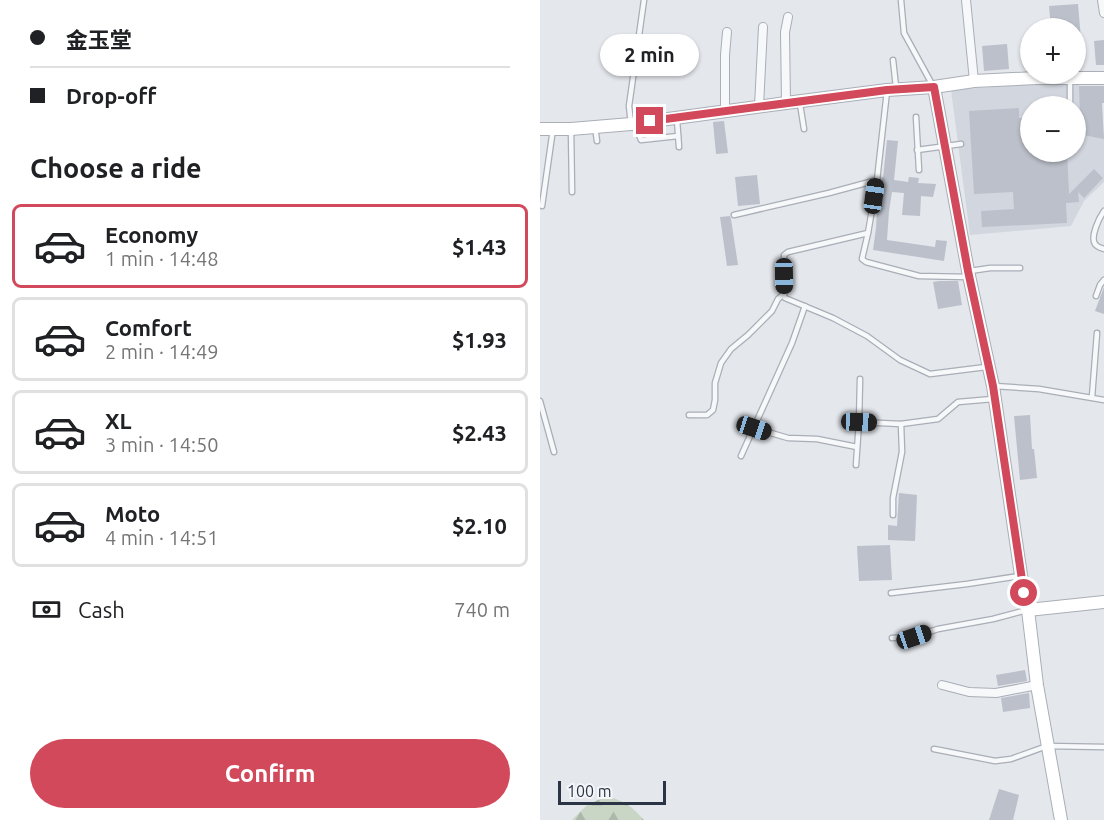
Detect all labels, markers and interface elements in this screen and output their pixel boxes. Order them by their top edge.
map controls [1020,18,1086,162]
button: + [1020,18,1086,84]
text: 金玉堂 [66,27,132,52]
callout: 2 min [600,34,700,76]
text: 2 min [624,43,675,66]
text: Drop-off [66,83,156,108]
button: − [1020,96,1086,162]
route end [636,107,663,134]
text: Choose a ride [30,153,202,183]
car [863,177,885,215]
icon: car [33,219,87,273]
text: Economy [105,222,198,247]
text: $1.43 [452,234,507,259]
text: 1 min · 14:48 [105,247,219,270]
car [775,258,793,294]
icon: car [33,312,87,366]
text: Comfort [105,315,192,340]
text: $1.93 [452,327,507,352]
text: 2 min · 14:49 [105,340,219,363]
icon: car [33,405,87,459]
text: XL [105,408,132,433]
car [841,412,877,432]
car [734,414,774,442]
text: $2.43 [452,420,507,445]
text: 3 min · 14:50 [105,433,219,456]
icon: car [33,498,87,552]
text: Moto [105,501,160,526]
text: $2.10 [452,513,507,538]
text: 4 min · 14:51 [105,526,219,549]
route start [1010,579,1037,606]
icon: cash [30,593,63,626]
text: Cash [78,597,125,622]
text: 740 m [454,598,510,621]
car [894,623,934,651]
button: Confirm [30,739,510,808]
scale bar [558,778,666,806]
text: 100 m [567,782,612,800]

